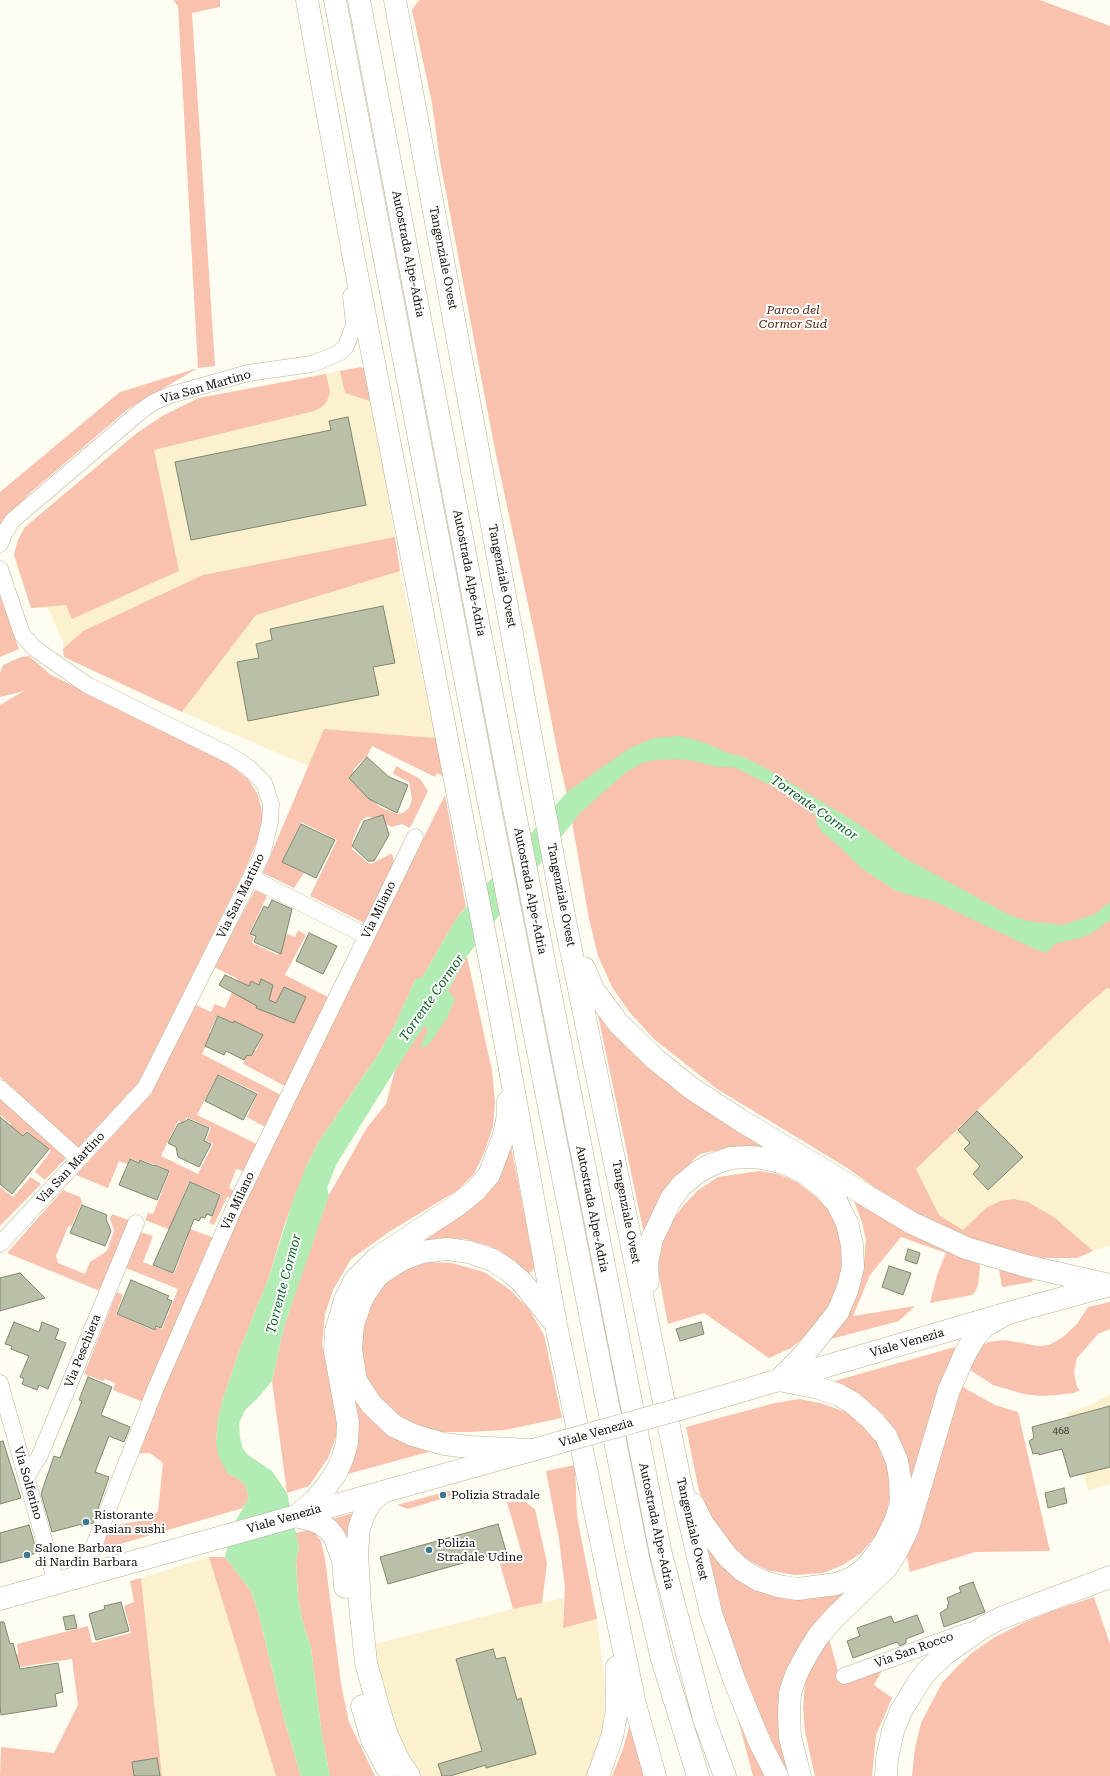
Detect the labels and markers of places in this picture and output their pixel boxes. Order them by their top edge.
place label: Polizia Stradale [451,1488,540,1502]
marker: Polizia Stradale [438,1490,448,1500]
place label: Ristorante Pasian sushi [94,1508,165,1536]
marker: Ristorante Pasian sushi [81,1517,91,1527]
place label: Polizia Stradale Udine [437,1536,523,1564]
place label: Salone Barbara di Nardin Barbara [35,1541,137,1569]
marker: Polizia Stradale Udine [424,1545,434,1555]
marker: Salone Barbara di Nardin Barbara [22,1550,32,1560]

